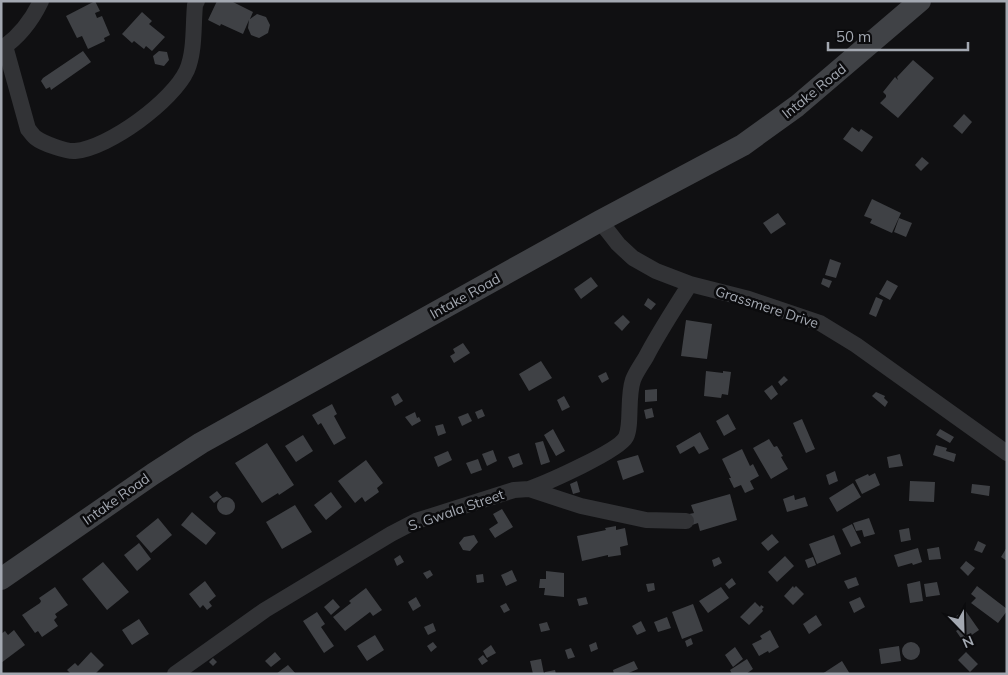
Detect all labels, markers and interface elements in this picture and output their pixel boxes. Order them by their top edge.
scale bar [828,20,968,52]
text: 50 m [836,27,871,46]
street label: Intake Road [778,60,850,122]
street label: Intake Road [427,269,503,323]
street label: Grassmere Drive [713,282,821,332]
street label: Intake Road [79,469,153,529]
street label: S. Gwala Street [406,485,506,535]
north arrow [938,605,988,655]
text: N [960,632,976,652]

